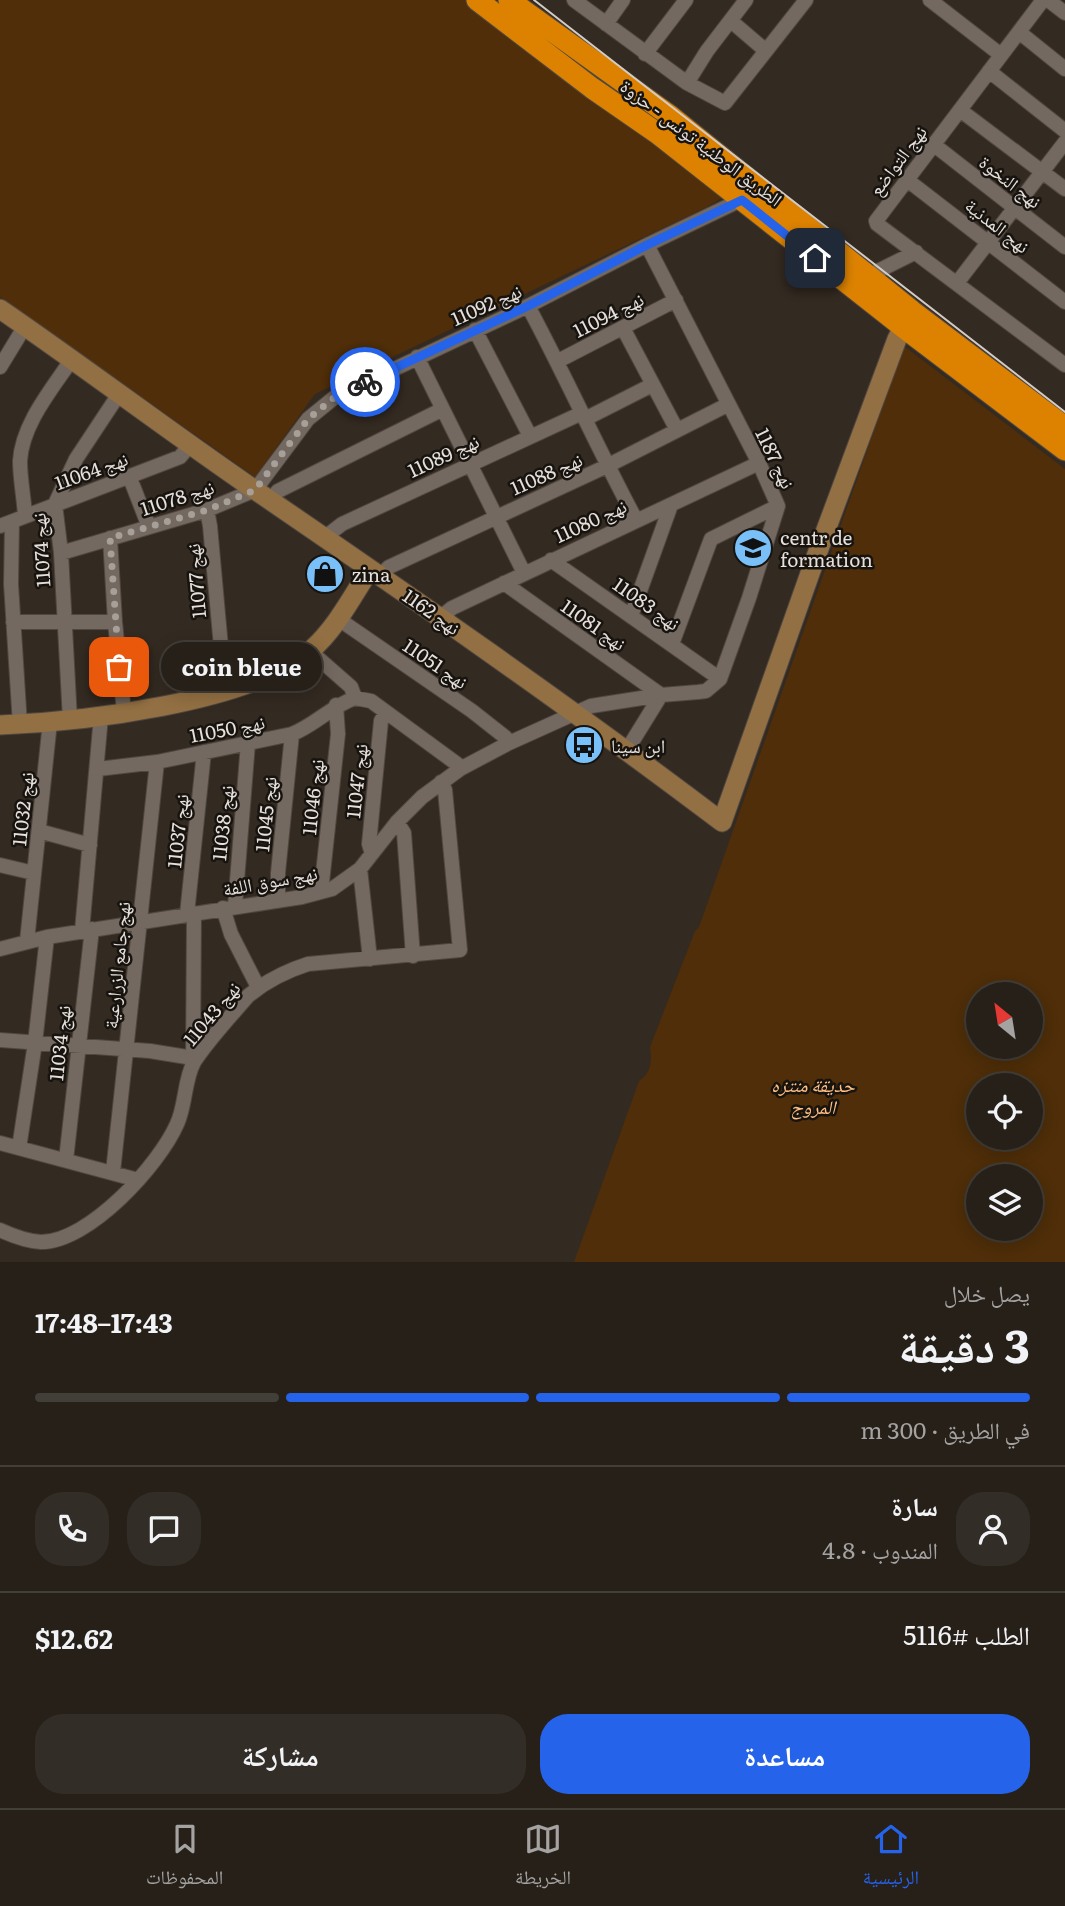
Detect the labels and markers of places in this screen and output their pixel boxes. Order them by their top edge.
pin [785,228,845,288]
place label: centr de formation [780,523,873,573]
school or university icon: centr de formation [732,527,774,569]
shop icon: zina [304,553,346,595]
place label: zina [352,560,391,588]
pin [89,637,149,697]
callout: coin bleue [161,642,322,692]
bus stop icon: ابن سينا [563,724,605,766]
place label: ابن سينا [611,731,665,759]

